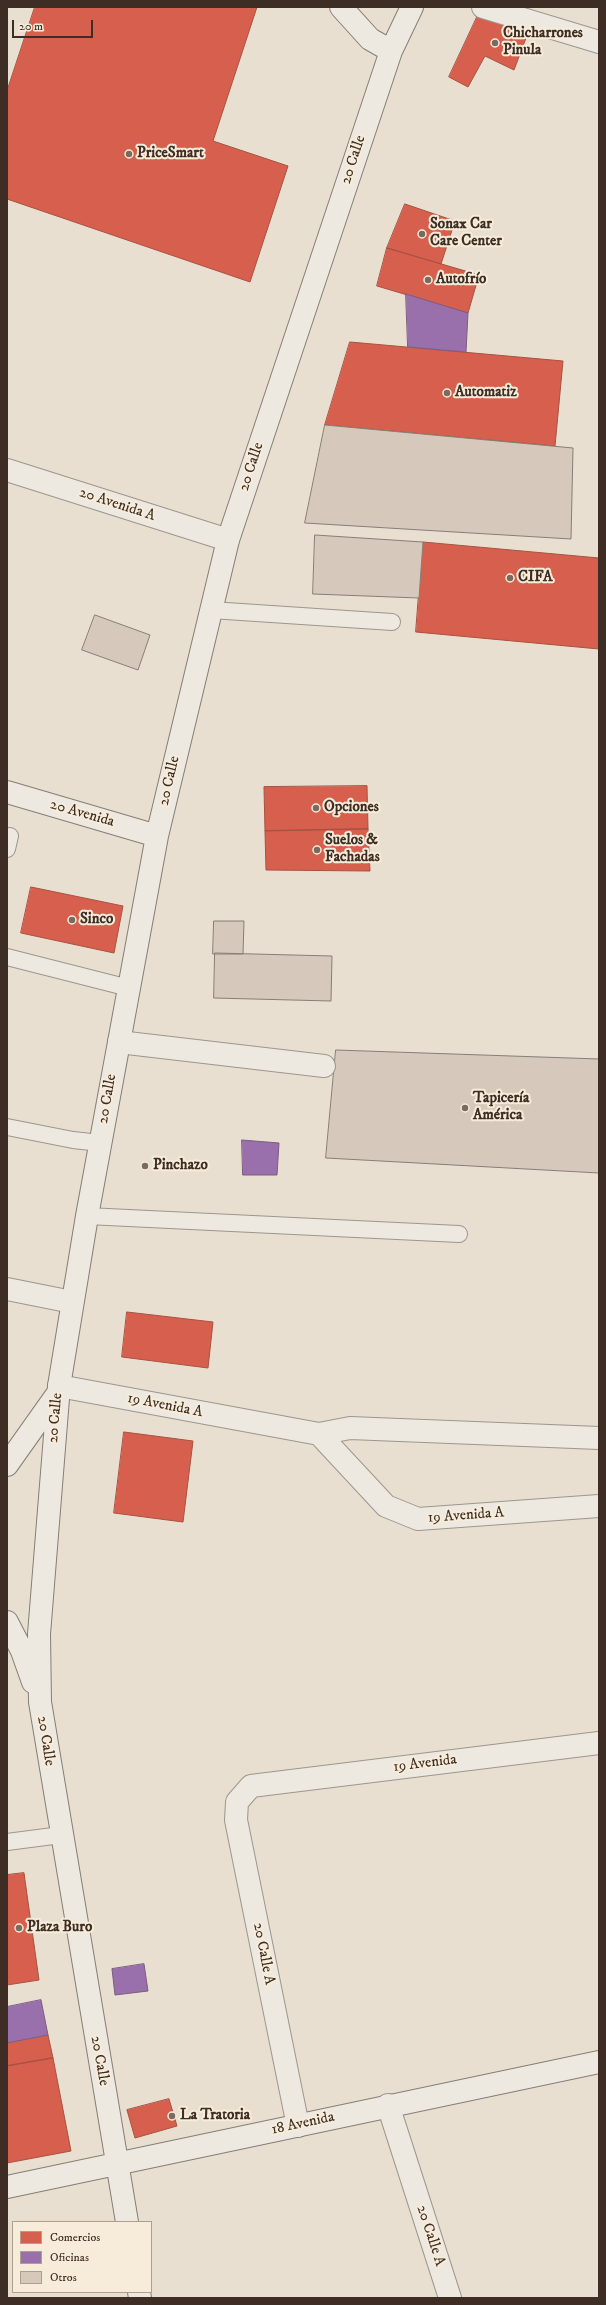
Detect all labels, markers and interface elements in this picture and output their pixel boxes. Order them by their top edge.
scale bar [14,12,95,38]
text: 20 m [19,19,43,34]
place label: Chicharrones Pinula [503,25,583,60]
marker: Chicharrones Pinula [490,38,500,48]
street label: 20 Calle [338,133,370,187]
place label: PriceSmart [137,145,204,163]
marker: PriceSmart [124,149,134,159]
place label: Sonax Car Care Center [430,216,502,251]
marker: Sonax Car Care Center [417,229,427,239]
place label: Autofrío [436,271,486,289]
marker: Autofrío [423,275,433,285]
place label: Automatiz [455,384,517,402]
marker: Automatiz [442,388,452,398]
street label: 20 Calle [236,440,268,494]
street label: 20 Avenida A [77,484,157,526]
place label: CIFA [518,569,552,587]
marker: CIFA [505,573,515,583]
street label: 20 Calle [156,755,184,807]
street label: 20 Avenida [48,796,116,832]
place label: Opciones [324,799,379,817]
marker: Opciones [311,803,321,813]
place label: Suelos & Fachadas [325,832,380,867]
marker: Suelos & Fachadas [312,845,322,855]
place label: Sinco [80,911,113,929]
marker: Sinco [67,915,77,925]
street label: 20 Calle [95,1073,121,1125]
place label: Tapicería América [473,1090,529,1125]
marker: Tapicería América [460,1103,470,1113]
place label: Pinchazo [153,1157,208,1175]
marker: Pinchazo [140,1161,150,1171]
street label: 19 Avenida A [126,1390,204,1422]
street label: 20 Calle [45,1392,67,1444]
street label: 19 Avenida A [427,1504,505,1528]
street label: 20 Calle [32,1715,58,1767]
street label: 19 Avenida [392,1751,458,1777]
place label: Plaza Buro [27,1919,92,1937]
street label: 20 Calle A [248,1921,278,1987]
marker: Plaza Buro [14,1923,24,1933]
street label: 20 Calle [86,2035,112,2087]
place label: La Tratoria [180,2107,250,2125]
street label: 18 Avenida [270,2109,336,2139]
marker: La Tratoria [167,2111,177,2121]
street label: 20 Calle A [412,2203,448,2269]
legend [12,2221,152,2293]
text: Comercios [50,2230,100,2245]
text: Oficinas [50,2250,89,2265]
text: Otros [50,2270,77,2285]

